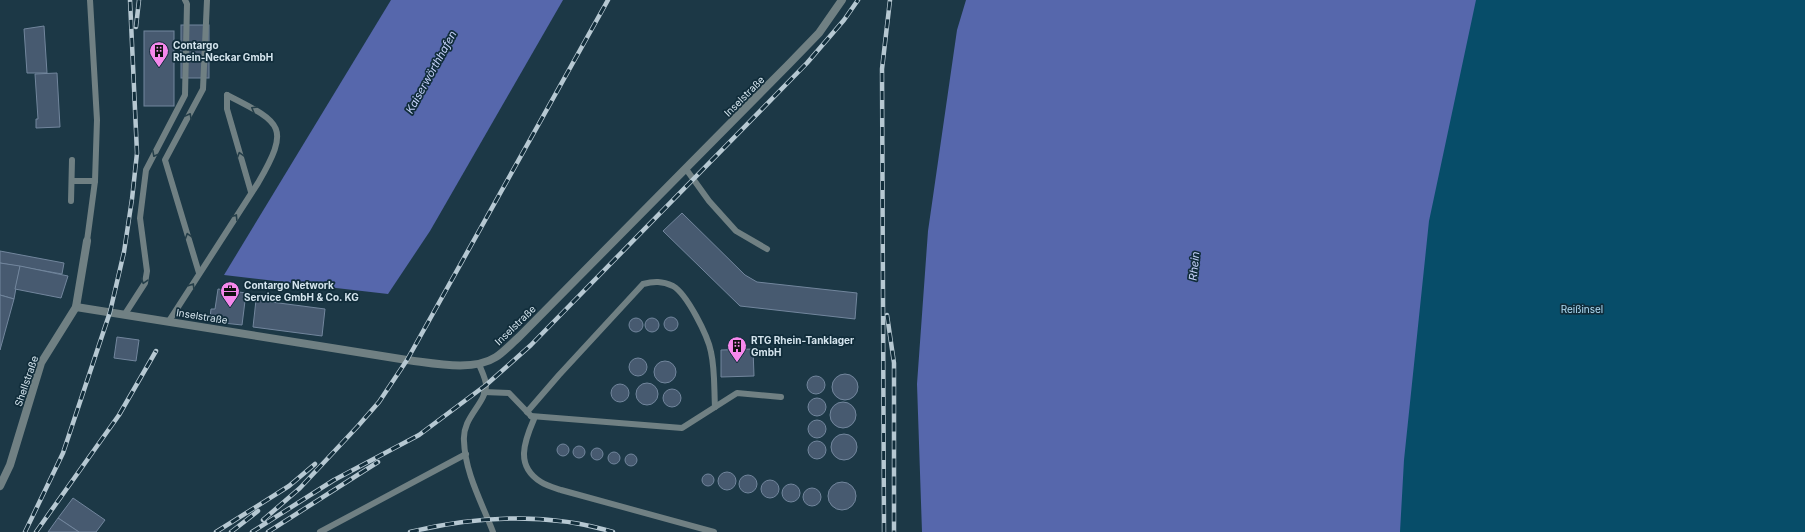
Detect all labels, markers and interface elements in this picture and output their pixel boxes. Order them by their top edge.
water label: Kaiserwörthhafen [402,28,460,116]
place label: Contargo Rhein-Neckar GmbH [173,39,273,63]
building icon: Contargo Rhein-Neckar GmbH [148,40,170,68]
street label: Inselstraße [721,73,767,119]
one-way arrow [251,107,258,114]
one-way arrow [184,112,192,120]
one-way arrow [152,150,159,157]
one-way arrow [237,152,245,158]
one-way arrow [230,214,238,221]
one-way arrow [184,233,193,240]
water label: Rhein [1186,250,1203,281]
one-way arrow [140,277,149,284]
place label: Contargo Network Service GmbH & Co. KG [244,279,359,303]
office icon: Contargo Network Service GmbH & Co. KG [219,280,241,308]
one-way arrow [187,283,194,290]
street label: Inselstraße [492,302,538,347]
park label: Reißinsel [1561,303,1603,315]
street label: Inselstraße [175,306,229,326]
place label: RTG Rhein-Tanklager GmbH [751,334,854,358]
building icon: RTG Rhein-Tanklager GmbH [726,335,748,363]
street label: Shellstraße [12,354,40,408]

